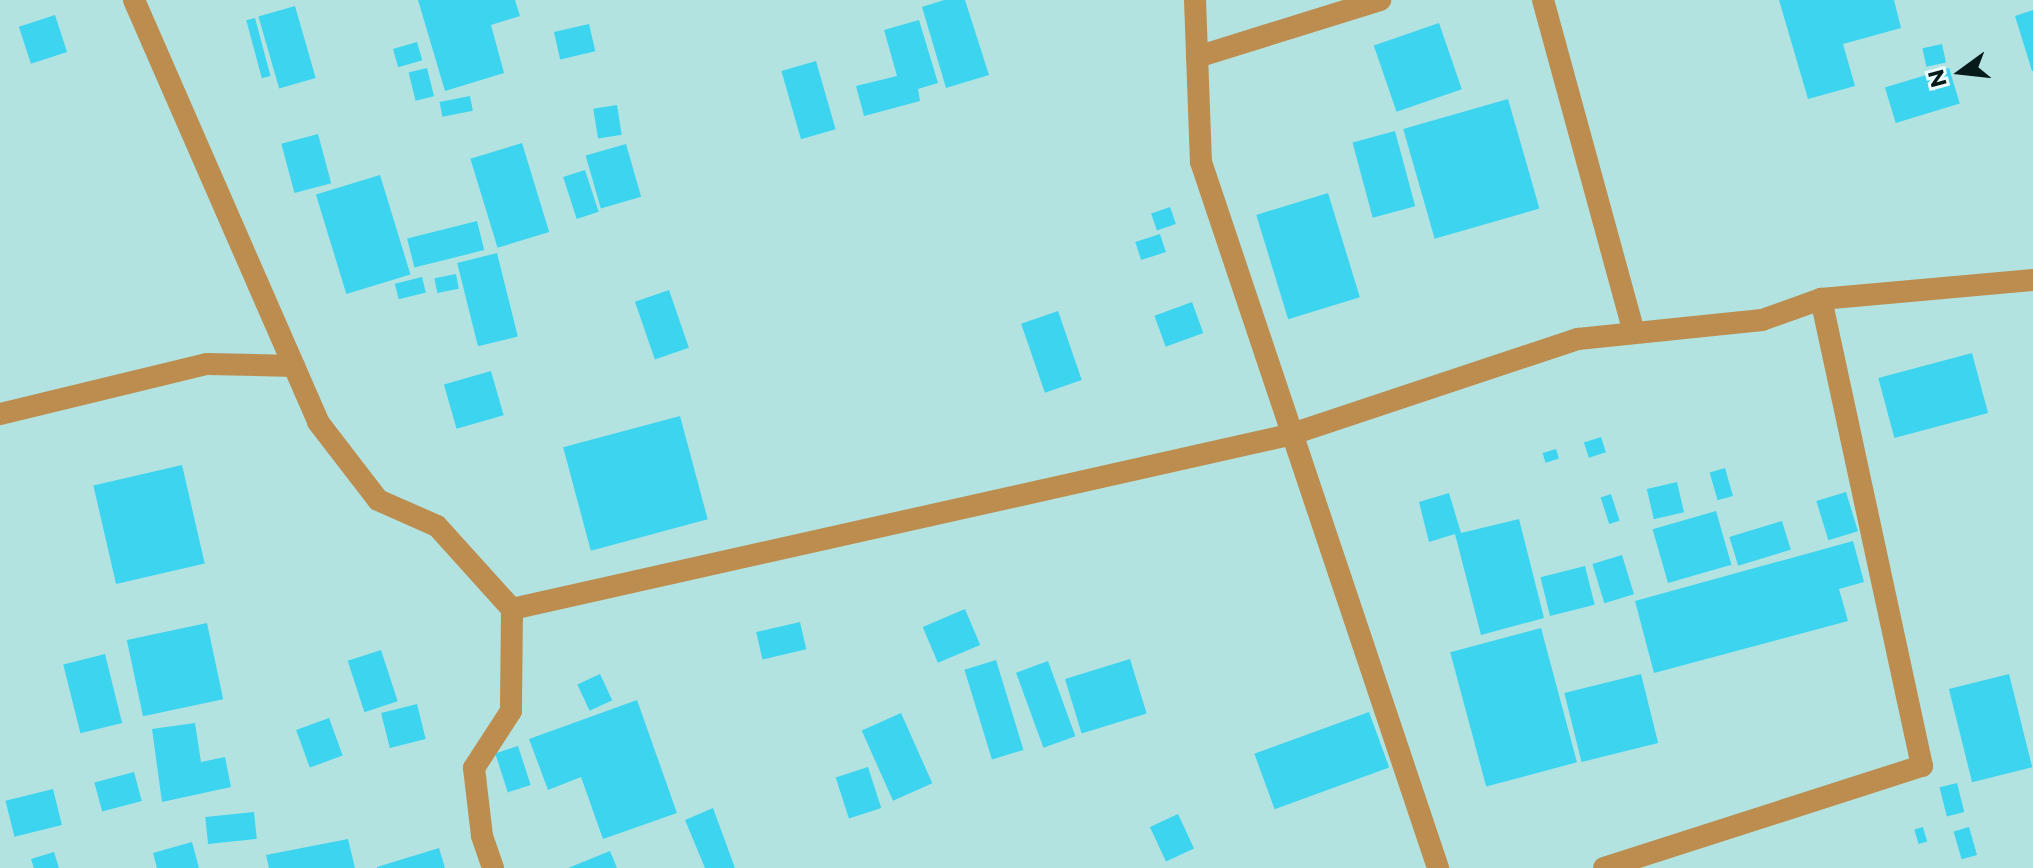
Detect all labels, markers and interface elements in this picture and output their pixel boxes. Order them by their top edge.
north arrow [1921,32,2001,112]
text: N [1922,66,1953,90]

